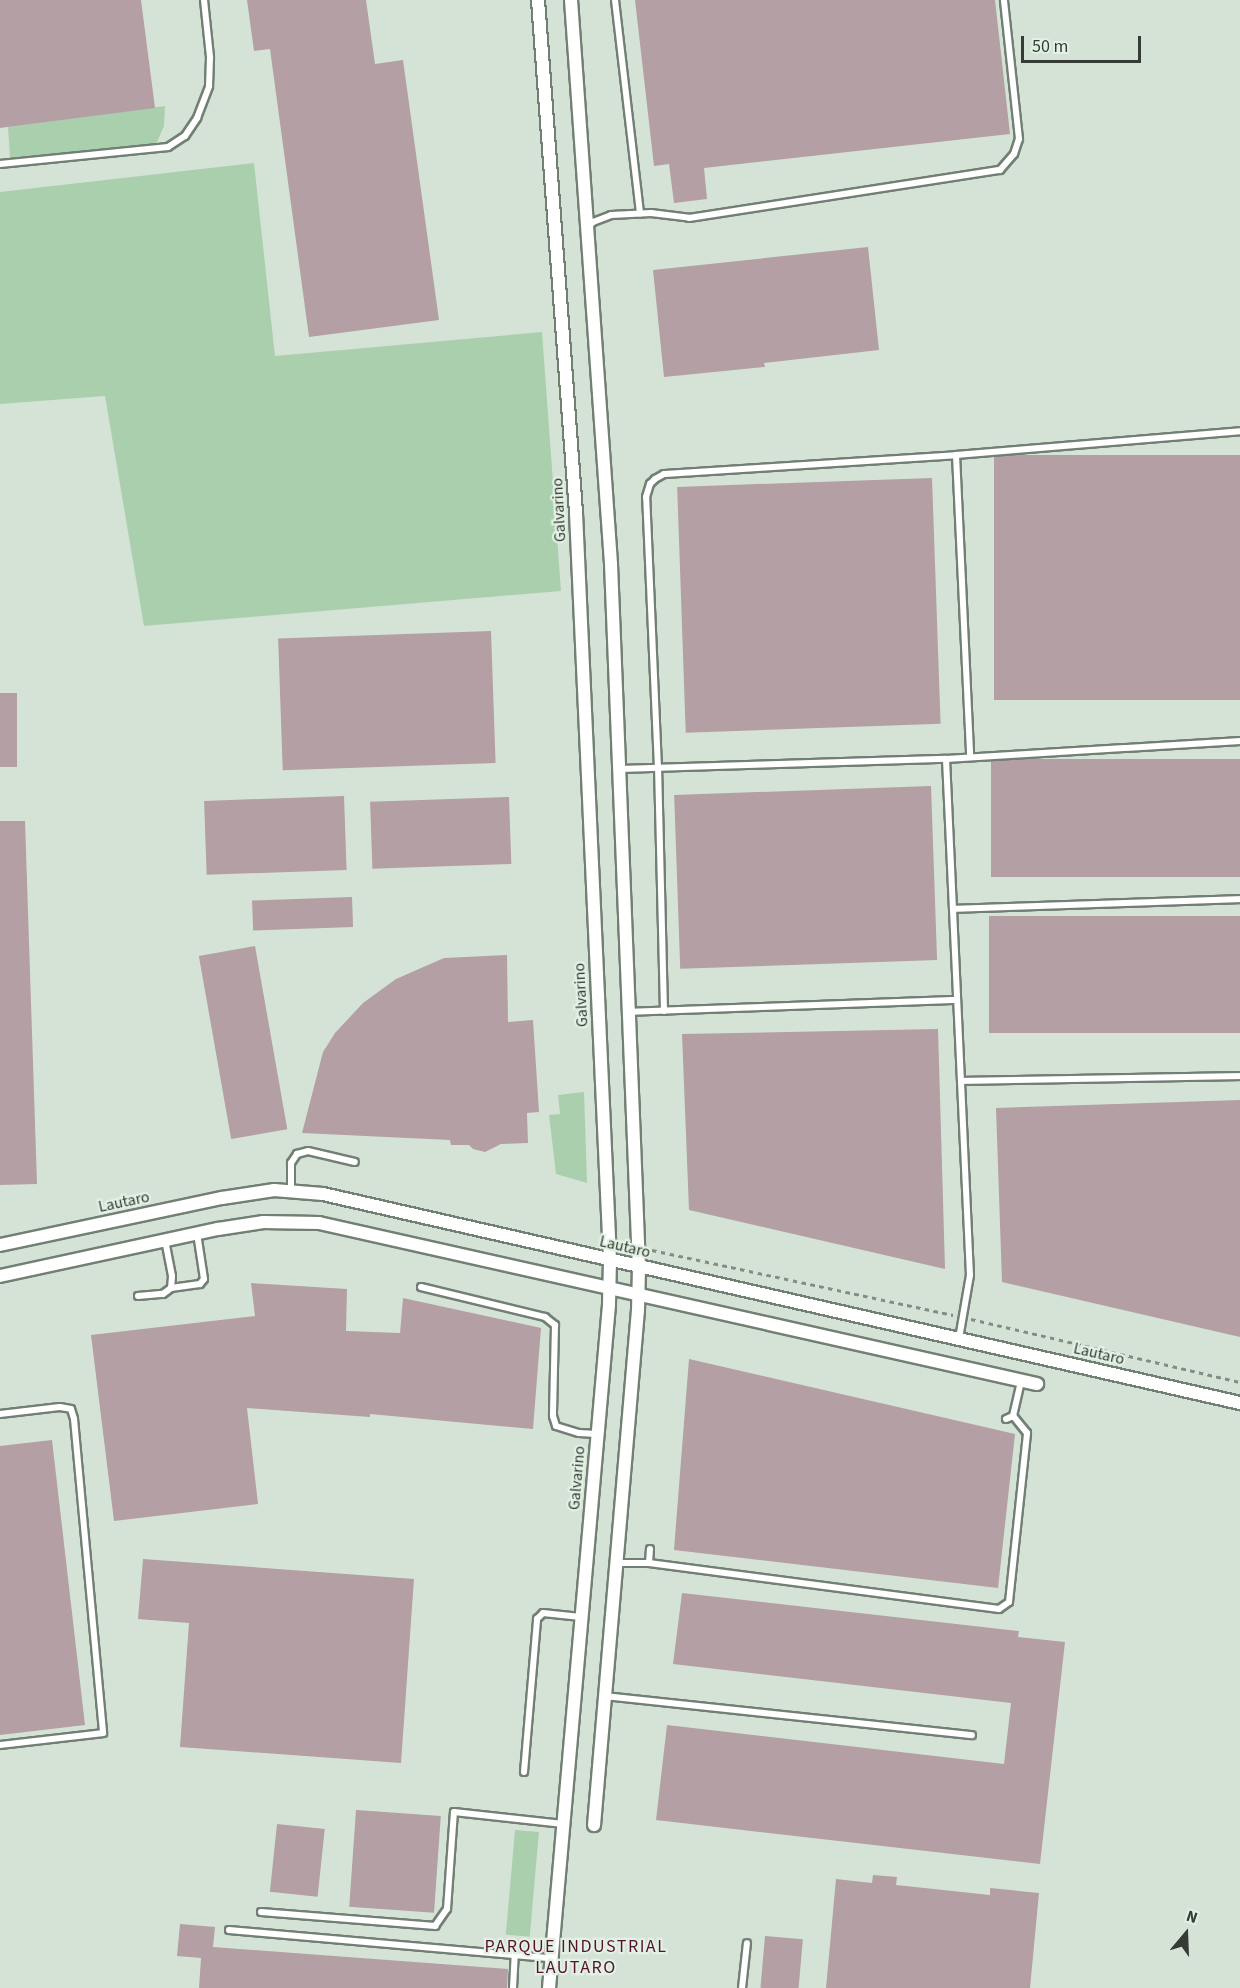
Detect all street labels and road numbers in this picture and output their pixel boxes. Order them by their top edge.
street label: Galvarino [548,477,570,543]
street label: Galvarino [570,962,592,1028]
street label: Lautaro [97,1187,151,1217]
street label: Lautaro [598,1232,652,1262]
street label: Lautaro [1072,1339,1126,1369]
street label: Galvarino [565,1445,589,1511]

